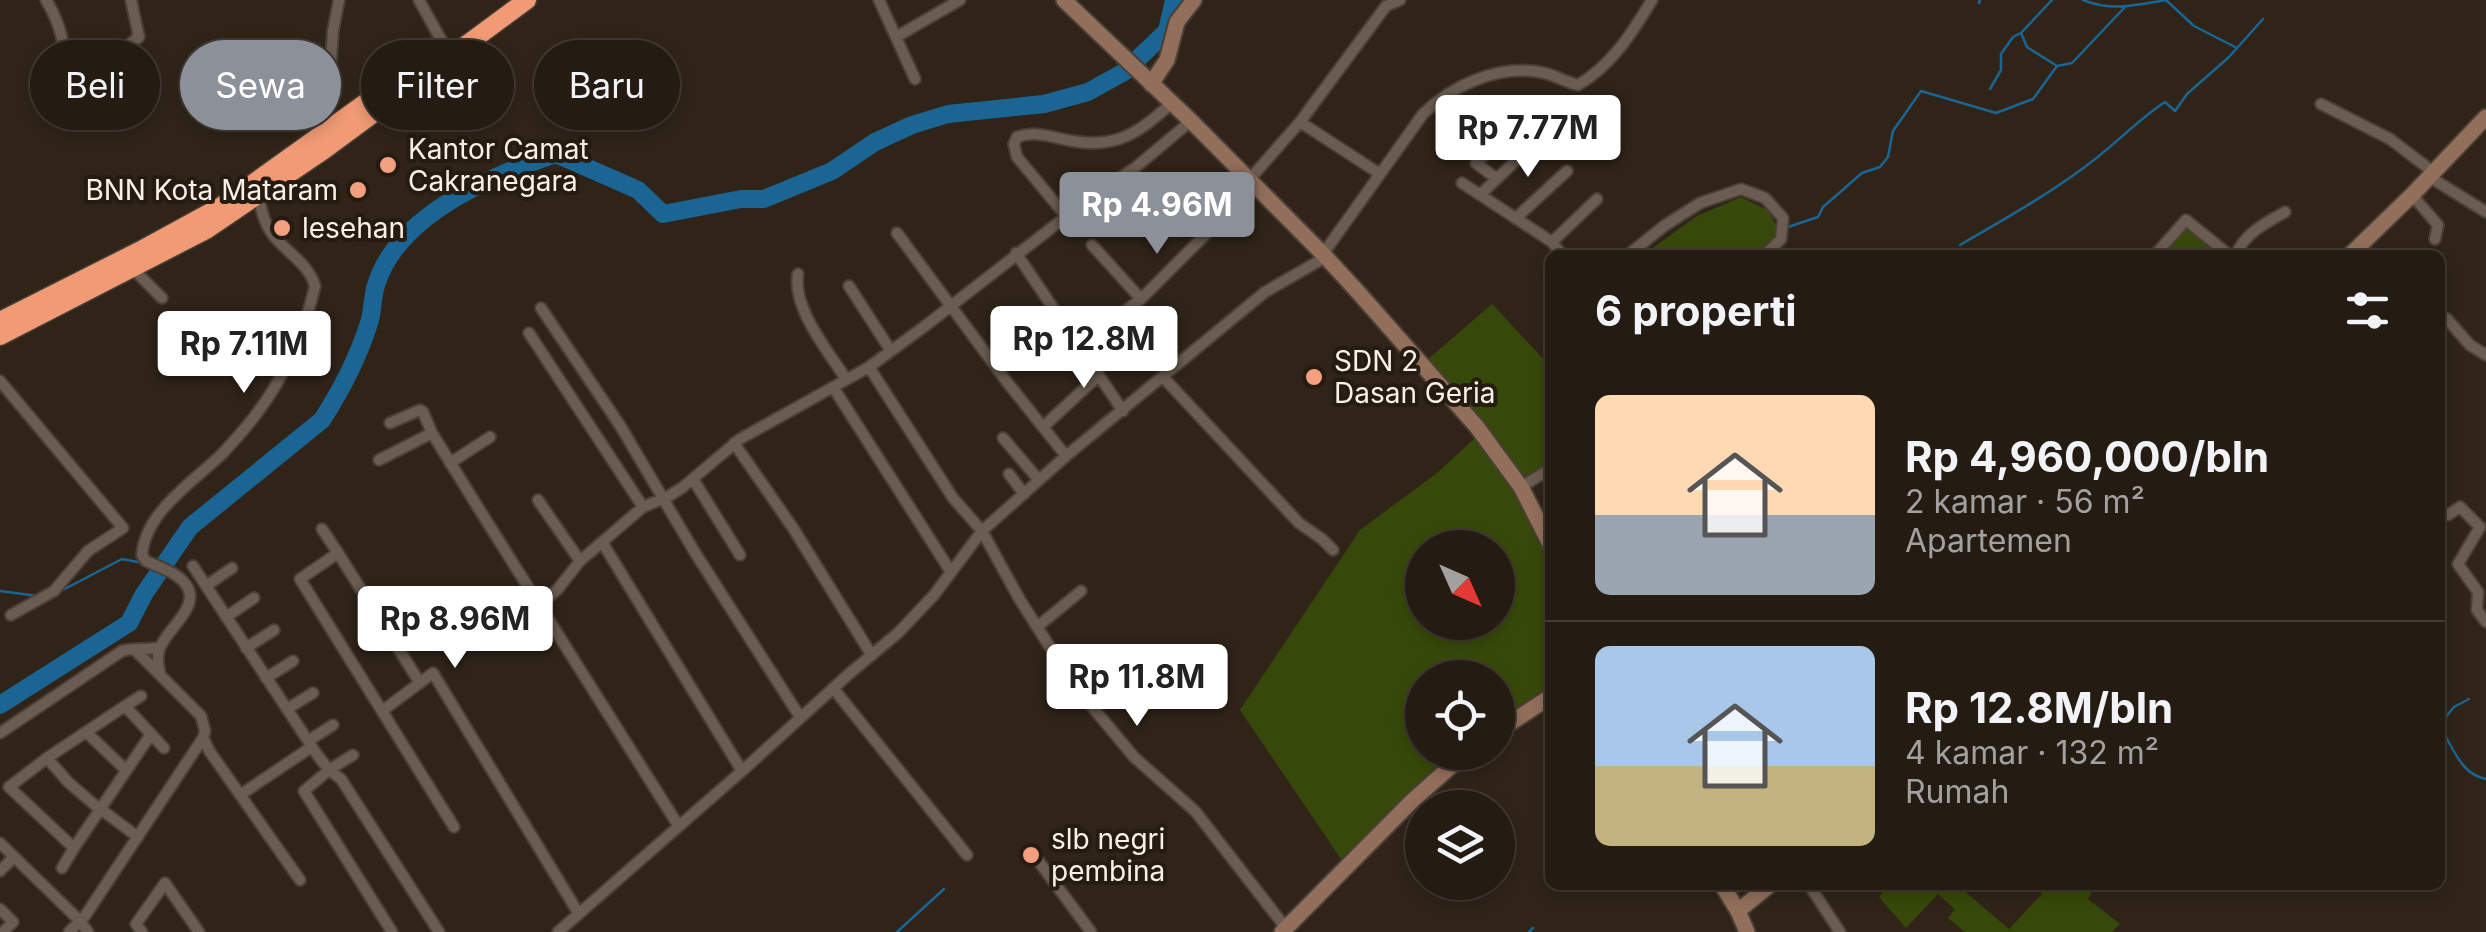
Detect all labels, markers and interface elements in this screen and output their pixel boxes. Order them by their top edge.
chip: Beli [30,40,160,130]
chip: Sewa [180,40,341,130]
chip: Filter [361,40,514,130]
chip: Baru [534,40,680,130]
pin: Rp 7.77M [1425,95,1631,180]
text: Rp 7.77M [1458,108,1598,147]
place label: Kantor Camat Cakranegara [408,132,589,198]
marker: Kantor Camat Cakranegara [377,154,399,176]
pin: Rp 4.96M [1054,172,1260,257]
place label: BNN Kota Mataram [85,173,338,207]
marker: BNN Kota Mataram [347,179,369,201]
text: Rp 4.96M [1082,185,1232,224]
place label: lesehan [302,211,405,245]
marker: lesehan [271,217,293,239]
icon: filters [2340,283,2395,338]
text: 6 properti [1595,285,1797,336]
pin: Rp 12.8M [981,306,1187,391]
pin: Rp 7.11M [141,311,347,396]
text: Rp 12.8M [1012,319,1156,358]
text: Rp 7.11M [180,324,308,363]
place label: SDN 2 Dasan Geria [1334,344,1496,410]
marker: SDN 2 Dasan Geria [1303,366,1325,388]
text: Rp 4,960,000/bln [1905,431,2269,482]
icon: home [1675,435,1795,555]
text: 2 kamar · 56 m² [1905,482,2145,521]
text: Apartemen [1905,521,2072,560]
north arrow [1405,530,1515,640]
map controls [1405,530,1515,900]
pin: Rp 8.96M [352,586,558,671]
text: Rp 8.96M [380,599,530,638]
pin: Rp 11.8M [1034,644,1240,729]
text: Rp 11.8M [1069,657,1205,696]
button: locate [1405,660,1515,770]
text: Rp 12.8M/bln [1905,682,2173,733]
icon: home [1675,686,1795,806]
text: 4 kamar · 132 m² [1905,733,2159,772]
text: Rumah [1905,772,2009,811]
button: layers [1405,790,1515,900]
place label: slb negri pembina [1051,822,1165,888]
marker: slb negri pembina [1020,844,1042,866]

